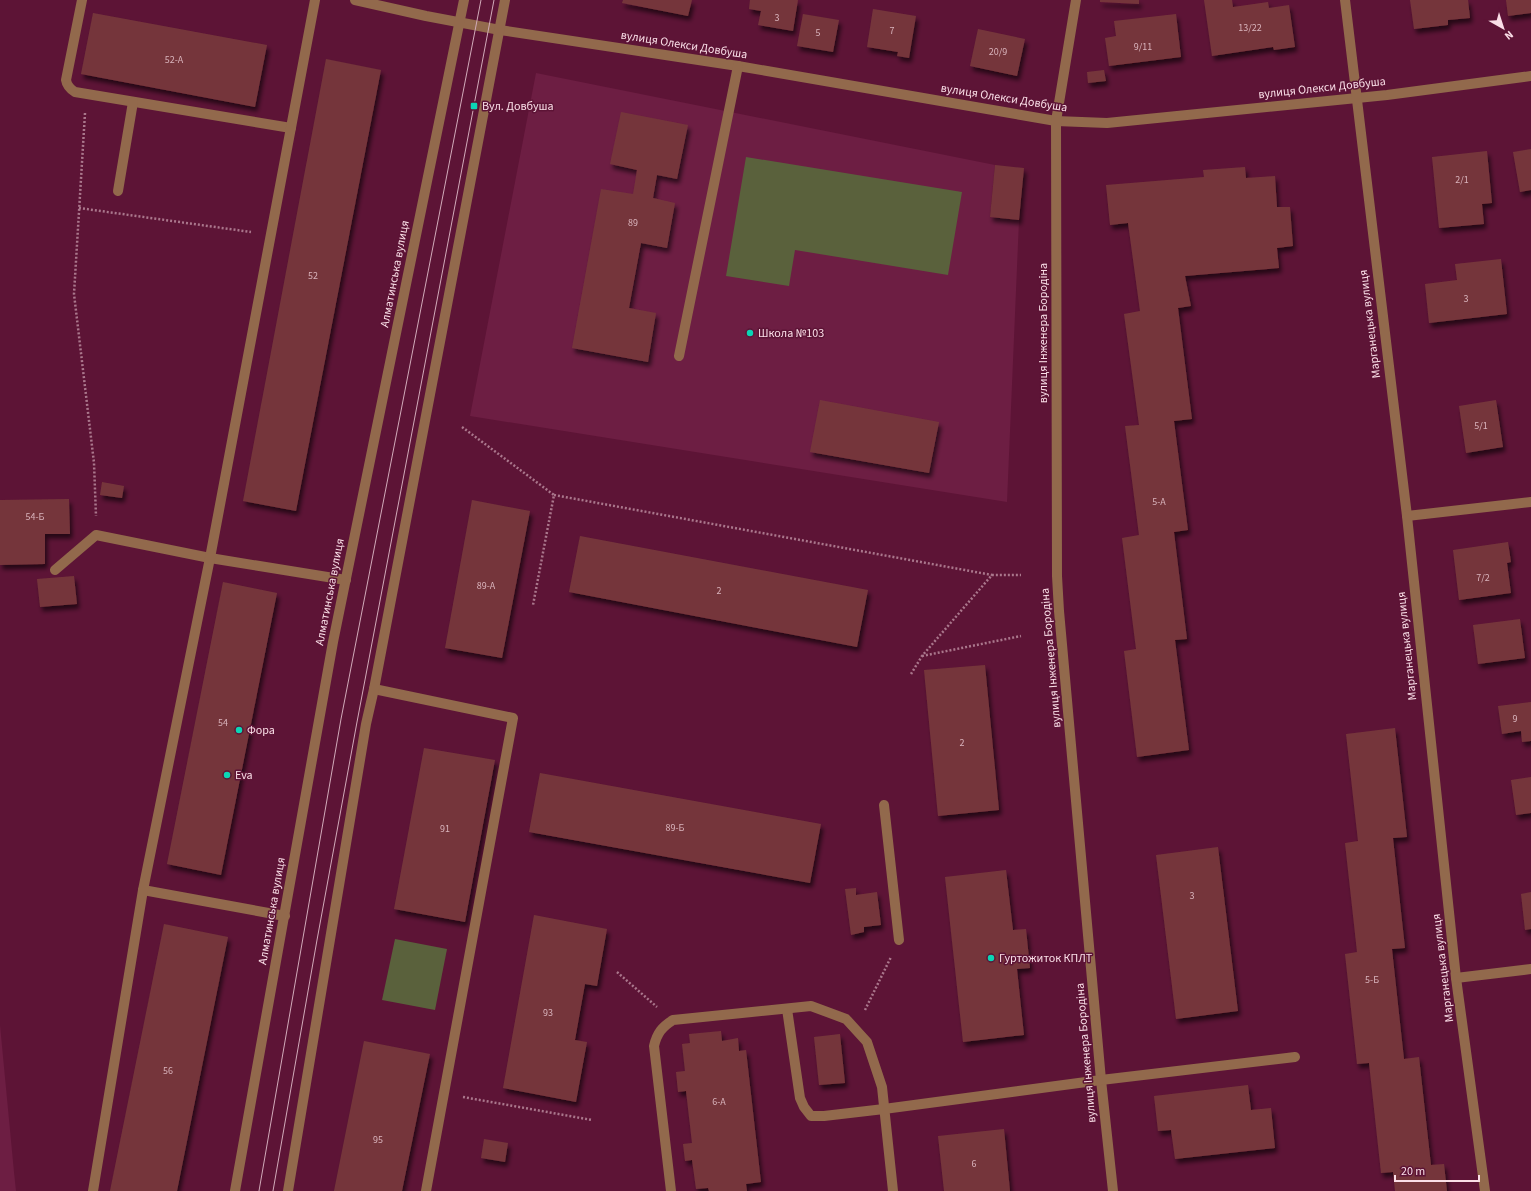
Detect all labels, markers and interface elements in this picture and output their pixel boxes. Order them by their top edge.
north arrow [1483,8,1523,48]
house number: 3 [775,11,780,25]
house number: 13/22 [1238,21,1262,35]
house number: 7 [890,24,895,38]
house number: 5 [816,26,821,40]
street label: вулиця Олекси Довбуша [619,27,749,63]
text: N [1501,27,1517,44]
house number: 9/11 [1134,40,1152,54]
house number: 20/9 [989,45,1007,59]
house number: 52-А [165,53,184,67]
street label: вулиця Олекси Довбуша [1257,73,1387,103]
street label: вулиця Олекси Довбуша [939,80,1069,116]
place label: Вул. Довбуша [482,98,554,115]
marker: Вул. Довбуша [469,101,479,111]
house number: 2/1 [1455,173,1469,187]
house number: 89 [628,216,638,230]
street label: Алматинська вулиця [376,219,414,329]
street label: вулиця Інженера Бородіна [1035,263,1052,403]
house number: 52 [308,269,318,283]
street label: Марганецька вулиця [1355,269,1385,379]
house number: 3 [1464,292,1469,306]
place label: Школа №103 [758,325,824,342]
marker: Школа №103 [745,328,755,338]
house number: 5/1 [1474,419,1488,433]
house number: 5-А [1152,495,1166,509]
house number: 54-Б [26,510,45,524]
street label: Алматинська вулиця [311,537,349,647]
house number: 7/2 [1476,571,1490,585]
house number: 89-А [477,579,496,593]
house number: 2 [717,584,722,598]
street label: вулиця Інженера Бородіна [1036,587,1066,729]
street label: Марганецька вулиця [1393,591,1421,701]
house number: 9 [1513,712,1518,726]
house number: 54 [218,716,228,730]
place label: Фора [247,722,275,739]
marker: Фора [234,725,244,735]
house number: 2 [960,736,965,750]
place label: Eva [235,767,253,784]
marker: Eva [222,770,232,780]
house number: 89-Б [666,821,685,835]
house number: 91 [440,822,450,836]
street label: Алматинська вулиця [254,856,290,966]
house number: 3 [1190,889,1195,903]
street label: Марганецька вулиця [1428,913,1458,1023]
place label: Гуртожиток КПЛТ [999,950,1093,967]
marker: Гуртожиток КПЛТ [986,953,996,963]
house number: 5-Б [1365,973,1379,987]
street label: вулиця Інженера Бородіна [1071,982,1101,1124]
house number: 93 [543,1006,553,1020]
house number: 56 [163,1064,173,1078]
house number: 6-А [712,1095,726,1109]
house number: 95 [373,1133,383,1147]
house number: 6 [972,1157,977,1171]
scale bar [1395,1157,1479,1183]
text: 20 m [1401,1163,1425,1180]

